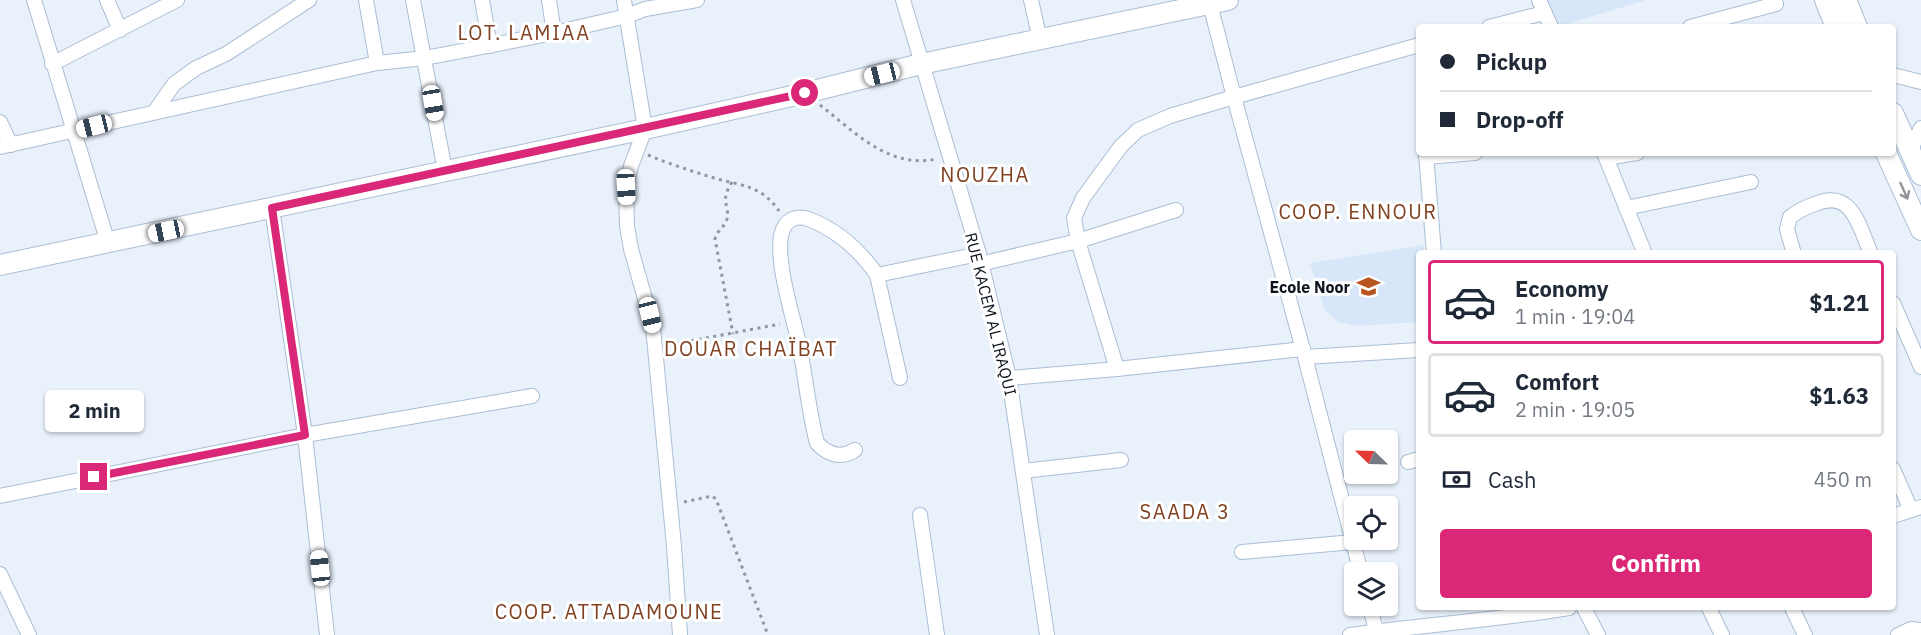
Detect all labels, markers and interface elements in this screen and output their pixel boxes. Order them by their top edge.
district label: LOT. LAMIAA [457,19,591,46]
text: Pickup [1476,47,1547,76]
car [862,61,902,87]
route start [791,79,818,106]
car [421,84,445,122]
text: Drop-off [1476,105,1563,134]
car [74,113,114,139]
district label: NOUZHA [940,161,1030,188]
car [616,169,636,205]
one-way arrow [1898,182,1910,200]
district label: COOP. ENNOUR [1278,198,1438,225]
car [147,218,185,244]
street label: RUE KACEM AL IRAQUI [961,230,1021,398]
school or university icon: Ecole Noor [1355,274,1381,300]
text: Economy [1515,274,1609,303]
icon: car [1443,275,1497,329]
place label: Ecole Noor [1270,277,1351,297]
text: $1.21 [1809,288,1869,317]
car [637,295,663,335]
text: 1 min · 19:04 [1515,303,1635,330]
district label: DOUAR CHAÏBAT [664,335,838,362]
text: Comfort [1515,367,1599,396]
icon: car [1443,368,1497,422]
text: $1.63 [1809,381,1869,410]
callout: 2 min [44,390,144,432]
text: 2 min · 19:05 [1515,396,1635,423]
text: 2 min [68,397,121,424]
north arrow [1344,430,1398,484]
map controls [1344,430,1398,616]
route end [80,463,107,490]
icon: cash [1440,463,1473,496]
text: Cash [1488,465,1537,494]
text: 450 m [1814,466,1872,493]
button: locate [1344,496,1398,550]
district label: SAADA 3 [1140,498,1230,525]
button: Confirm [1440,529,1872,598]
car [309,549,331,587]
button: layers [1344,562,1398,616]
district label: COOP. ATTADAMOUNE [495,598,723,625]

